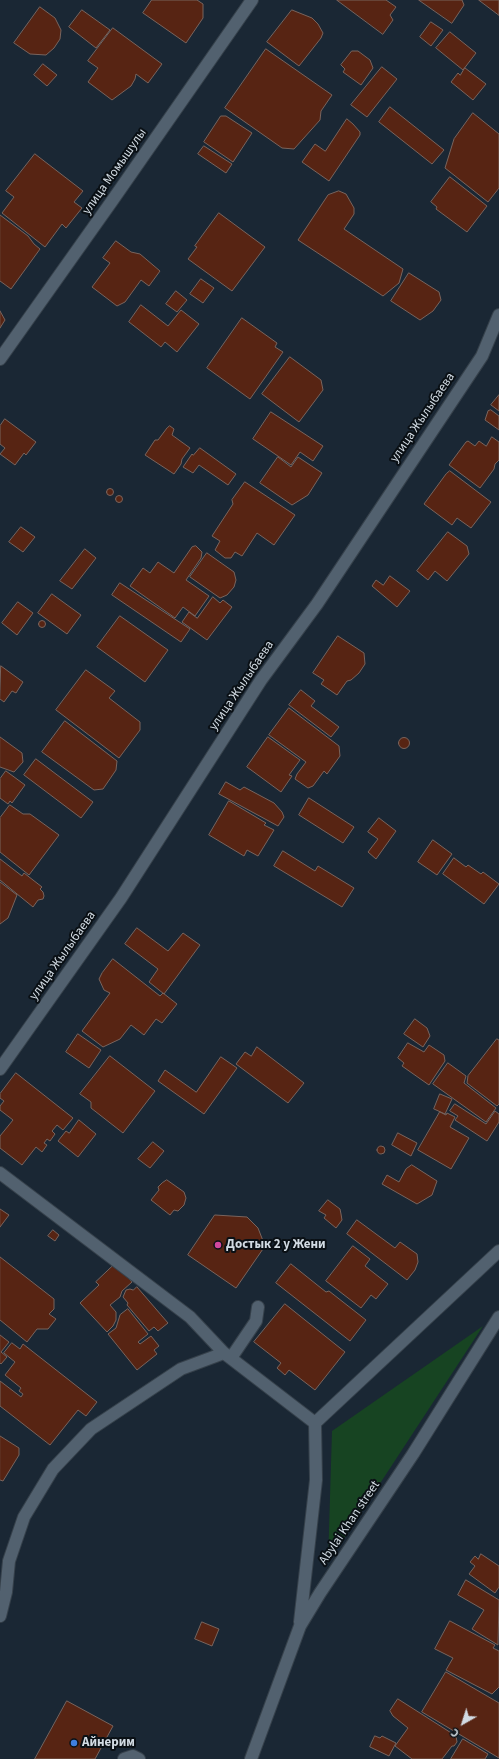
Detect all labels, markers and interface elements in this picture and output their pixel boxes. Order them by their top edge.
street label: улица Момышулы [79,126,151,218]
street label: улица Жылыбаева [387,370,459,466]
street label: улица Жылыбаева [206,638,278,734]
street label: улица Жылыбаева [27,909,99,1003]
place label: Достык 2 у Жени [226,1237,326,1253]
marker: Достык 2 у Жени [213,1240,223,1250]
street label: Abylai Khan street [316,1478,384,1568]
north arrow [443,1703,483,1743]
text: С [448,1725,462,1741]
place label: Айнерим [82,1735,135,1751]
marker: Айнерим [69,1738,79,1748]

